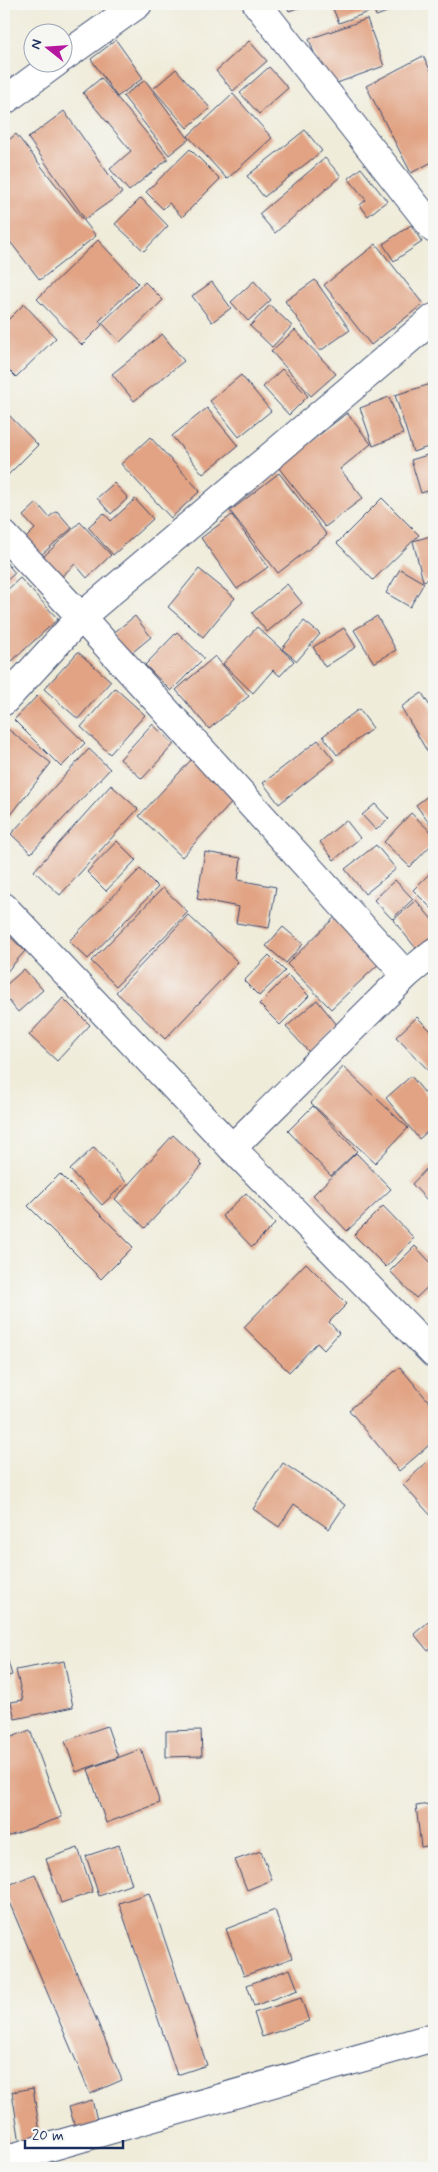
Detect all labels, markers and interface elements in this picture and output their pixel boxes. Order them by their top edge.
north arrow [22,22,72,72]
text: N [27,37,46,52]
scale bar [25,2117,122,2149]
text: 20 m [32,2126,64,2146]

